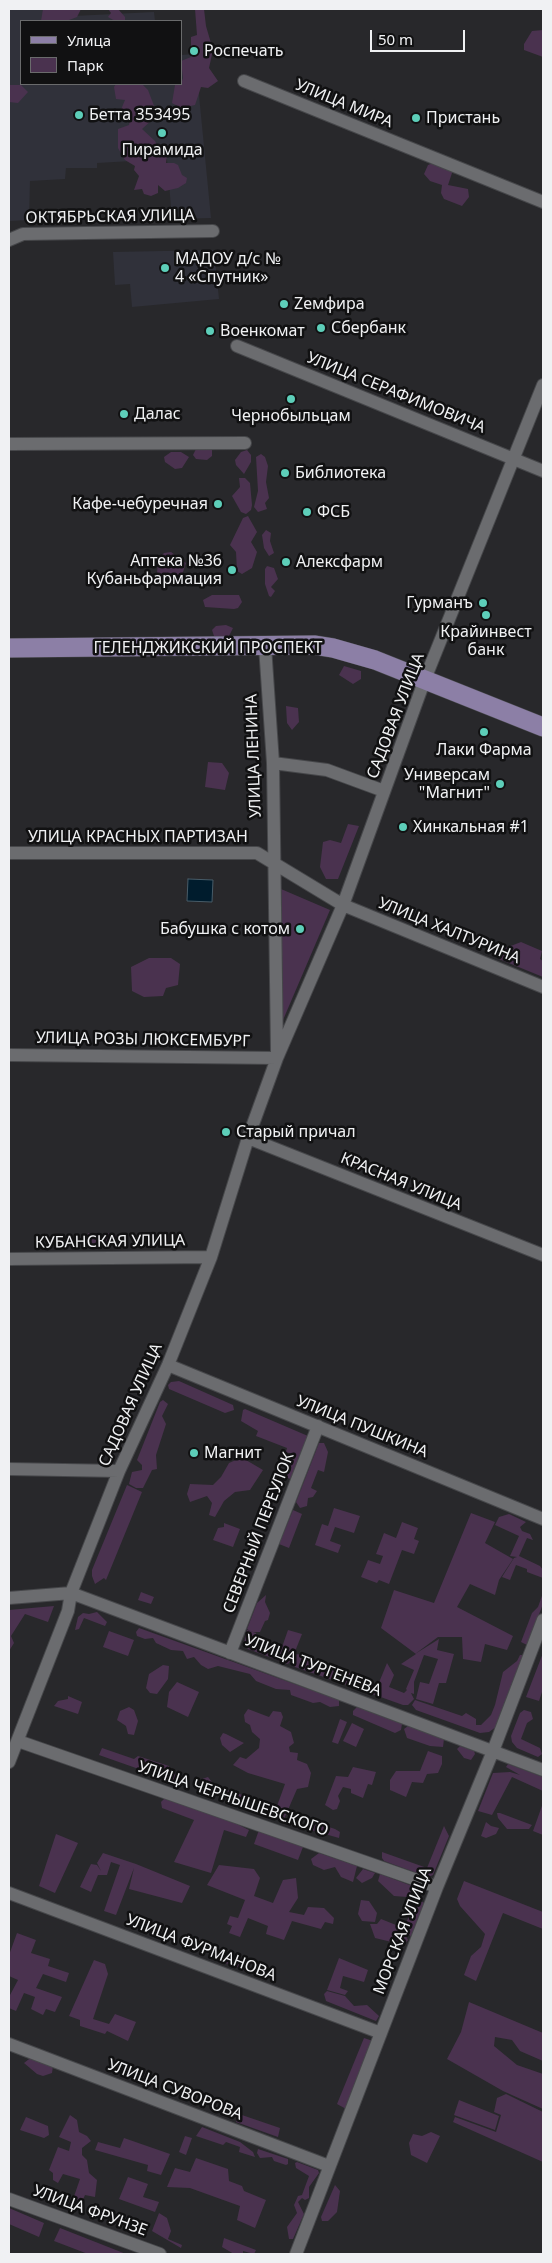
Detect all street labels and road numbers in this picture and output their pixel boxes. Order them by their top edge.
street label: УЛИЦА МИРА [292,76,396,132]
street label: ОКТЯБРЬСКАЯ УЛИЦА [25,206,195,228]
street label: УЛИЦА СЕРАФИМОВИЧА [304,348,488,438]
street label: ГЕЛЕНДЖИКСКИЙ ПРОСПЕКТ [94,638,322,658]
street label: САДОВАЯ УЛИЦА [363,650,429,782]
street label: УЛИЦА ЛЕНИНА [242,694,266,818]
street label: УЛИЦА КРАСНЫХ ПАРТИЗАН [28,827,248,847]
street label: УЛИЦА ХАЛТУРИНА [375,894,523,968]
street label: УЛИЦА РОЗЫ ЛЮКСЕМБУРГ [36,1029,250,1051]
street label: КРАСНАЯ УЛИЦА [338,1149,464,1215]
street label: КУБАНСКАЯ УЛИЦА [35,1231,185,1253]
street label: САДОВАЯ УЛИЦА [95,1340,167,1470]
street label: УЛИЦА ПУШКИНА [293,1392,431,1462]
street label: СЕВЕРНЫЙ ПЕРЕУЛОК [219,1450,299,1616]
street label: УЛИЦА ТУРГЕНЕВА [242,1631,384,1701]
street label: УЛИЦА ЧЕРНЫШЕВСКОГО [135,1757,331,1841]
street label: МОРСКАЯ УЛИЦА [370,1865,436,1997]
street label: УЛИЦА ФУРМАНОВА [123,1910,279,1986]
street label: УЛИЦА СУВОРОВА [105,2055,245,2125]
street label: УЛИЦА ФРУНЗЕ [30,2181,150,2241]

